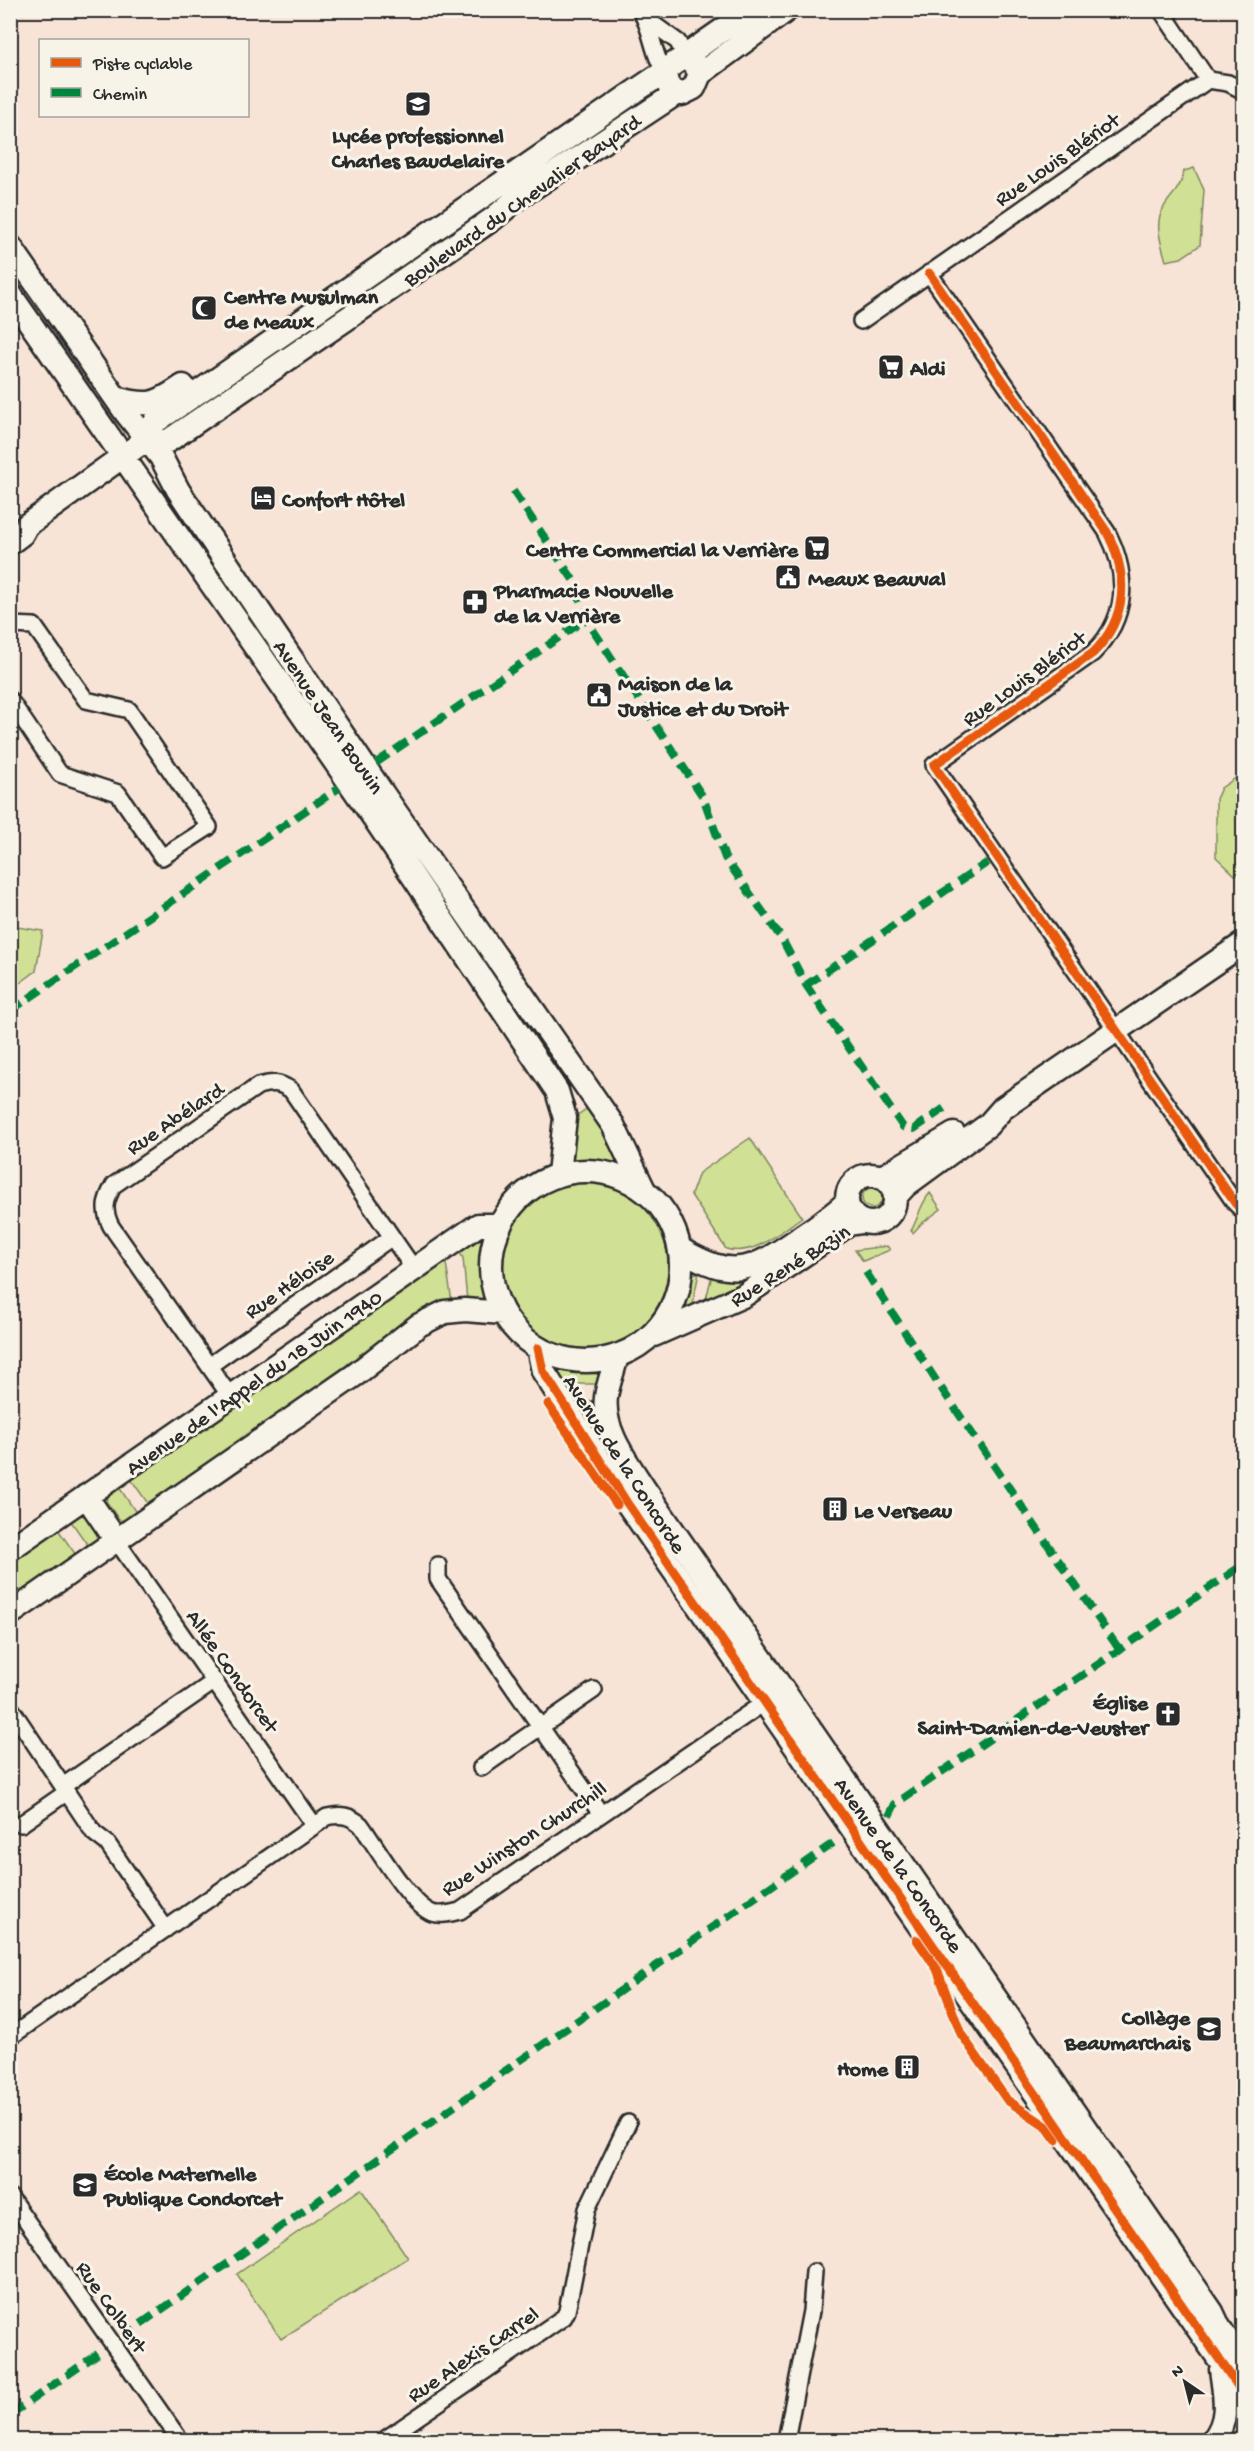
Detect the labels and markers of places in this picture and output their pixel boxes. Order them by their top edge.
school or university icon: Lycée professionnel Charles Baudelaire [403,89,433,119]
place label: Lycée professionnel Charles Baudelaire [331,125,505,176]
place label: Centre Musulman de Meaux [223,286,379,337]
mosque icon: Centre Musulman de Meaux [189,293,219,323]
supermarket icon: Aldi [876,352,906,382]
place label: Aldi [909,358,946,384]
hotel icon: Confort Hôtel [248,483,278,513]
place label: Confort Hôtel [281,489,405,515]
supermarket icon: Centre Commercial la Verrière [802,533,832,563]
place label: Centre Commercial la Verrière [525,539,799,565]
public building icon: Meaux Beauval [773,562,803,592]
place label: Meaux Beauval [808,568,946,594]
place label: Pharmacie Nouvelle de la Verrière [493,580,673,631]
pharmacy icon: Pharmacie Nouvelle de la Verrière [460,587,490,617]
place label: Maison de la Justice et du Droit [617,673,789,724]
public building icon: Maison de la Justice et du Droit [584,680,614,710]
building icon: Le Verseau [820,1494,850,1524]
place label: Le Verseau [854,1500,953,1526]
place label: Église Saint-Damien-de-Veuster [918,1692,1150,1743]
church icon: Église Saint-Damien-de-Veuster [1153,1699,1183,1729]
place label: Collège Beaumarchais [1064,2007,1192,2058]
school or university icon: Collège Beaumarchais [1194,2014,1224,2044]
building icon: Home [892,2052,922,2082]
place label: Home [837,2058,889,2084]
place label: École Maternelle Publique Condorcet [103,2163,283,2214]
school or university icon: École Maternelle Publique Condorcet [70,2170,100,2200]

